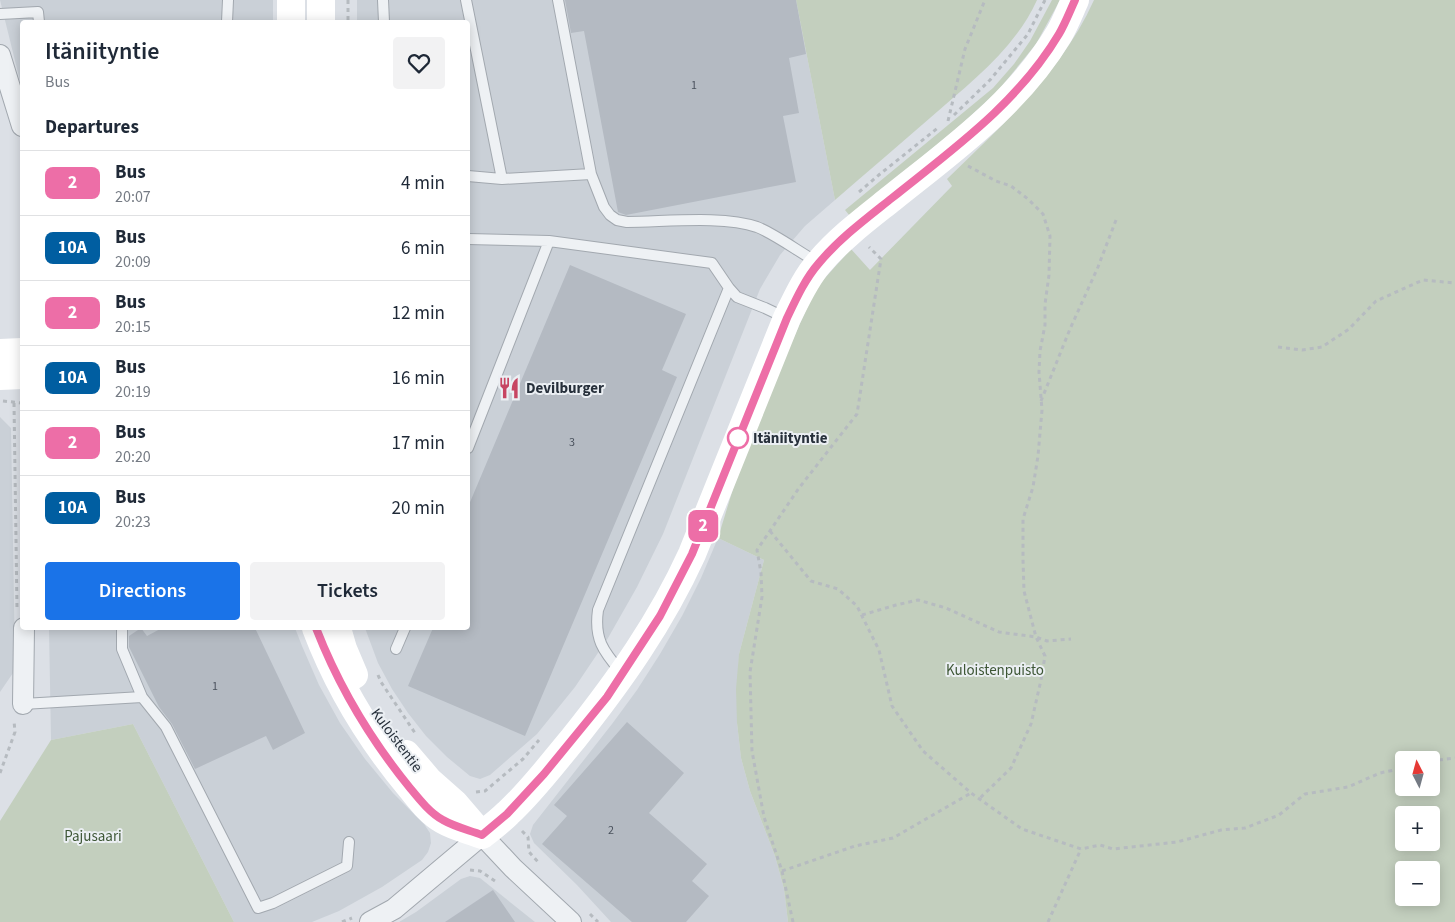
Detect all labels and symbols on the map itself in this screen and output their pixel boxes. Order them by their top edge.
house number: 1 [691,77,697,94]
restaurant icon: Devilburger [496,375,522,401]
place label: Devilburger [526,378,604,399]
marker: Itäniityntie [727,427,749,449]
place label: Itäniityntie [753,428,828,449]
house number: 3 [569,434,575,451]
line badge: 2 [687,510,719,542]
park label: Kuloistenpuisto [946,660,1044,681]
house number: 1 [212,678,218,695]
street label: Kuloistentie [366,704,428,777]
north arrow [1395,751,1440,796]
house number: 2 [608,822,614,839]
park label: Pajusaari [64,826,122,847]

